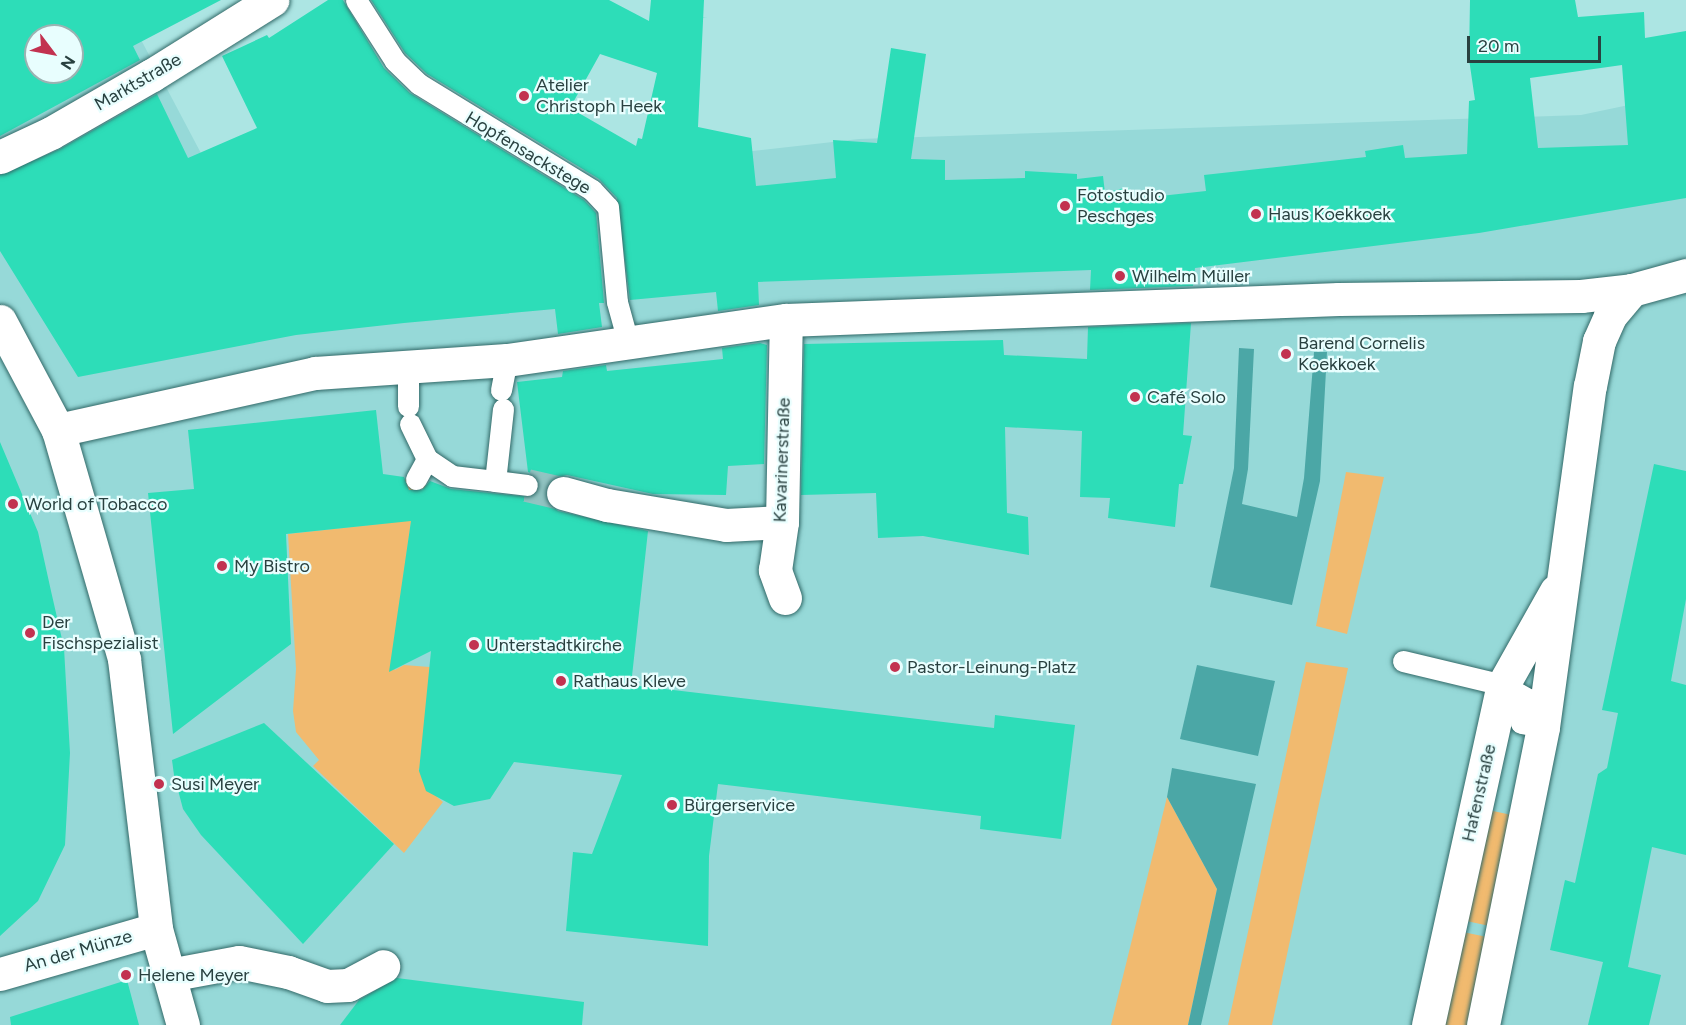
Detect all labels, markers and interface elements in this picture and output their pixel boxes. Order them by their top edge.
north arrow [24,24,84,84]
scale bar [1470,24,1604,62]
text: 20 m [1478,35,1519,57]
street label: Marktstraße [91,49,185,115]
text: N [57,52,79,73]
place label: Atelier Christoph Heek [536,75,662,118]
marker: Atelier Christoph Heek [517,89,531,103]
street label: Hopfensackstege [461,107,595,199]
place label: Fotostudio Peschges [1077,185,1165,228]
marker: Fotostudio Peschges [1058,199,1072,213]
place label: Haus Koekkoek [1268,203,1391,225]
marker: Haus Koekkoek [1249,207,1263,221]
place label: Wilhelm Müller [1132,265,1250,287]
marker: Wilhelm Müller [1113,269,1127,283]
place label: Barend Cornelis Koekkoek [1298,333,1425,376]
marker: Barend Cornelis Koekkoek [1279,347,1293,361]
place label: Café Solo [1147,386,1226,408]
marker: Café Solo [1128,390,1142,404]
street label: Kavarinerstraße [769,397,795,523]
place label: World of Tobacco [25,493,167,515]
marker: World of Tobacco [6,497,20,511]
place label: My Bistro [234,555,310,577]
marker: My Bistro [215,559,229,573]
place label: Der Fischspezialist [42,612,158,654]
marker: Der Fischspezialist [23,626,37,640]
place label: Unterstadtkirche [486,634,622,656]
marker: Unterstadtkirche [467,638,481,652]
place label: Pastor-Leinung-Platz [907,656,1076,678]
marker: Pastor-Leinung-Platz [888,660,902,674]
place label: Rathaus Kleve [573,670,686,692]
marker: Rathaus Kleve [554,674,568,688]
street label: Hafenstraße [1457,742,1501,844]
place label: Susi Meyer [171,773,259,795]
marker: Susi Meyer [152,777,166,791]
place label: Bürgerservice [684,794,795,816]
marker: Bürgerservice [665,798,679,812]
street label: An der Münze [21,925,135,977]
place label: Helene Meyer [138,964,249,986]
marker: Helene Meyer [119,968,133,982]

